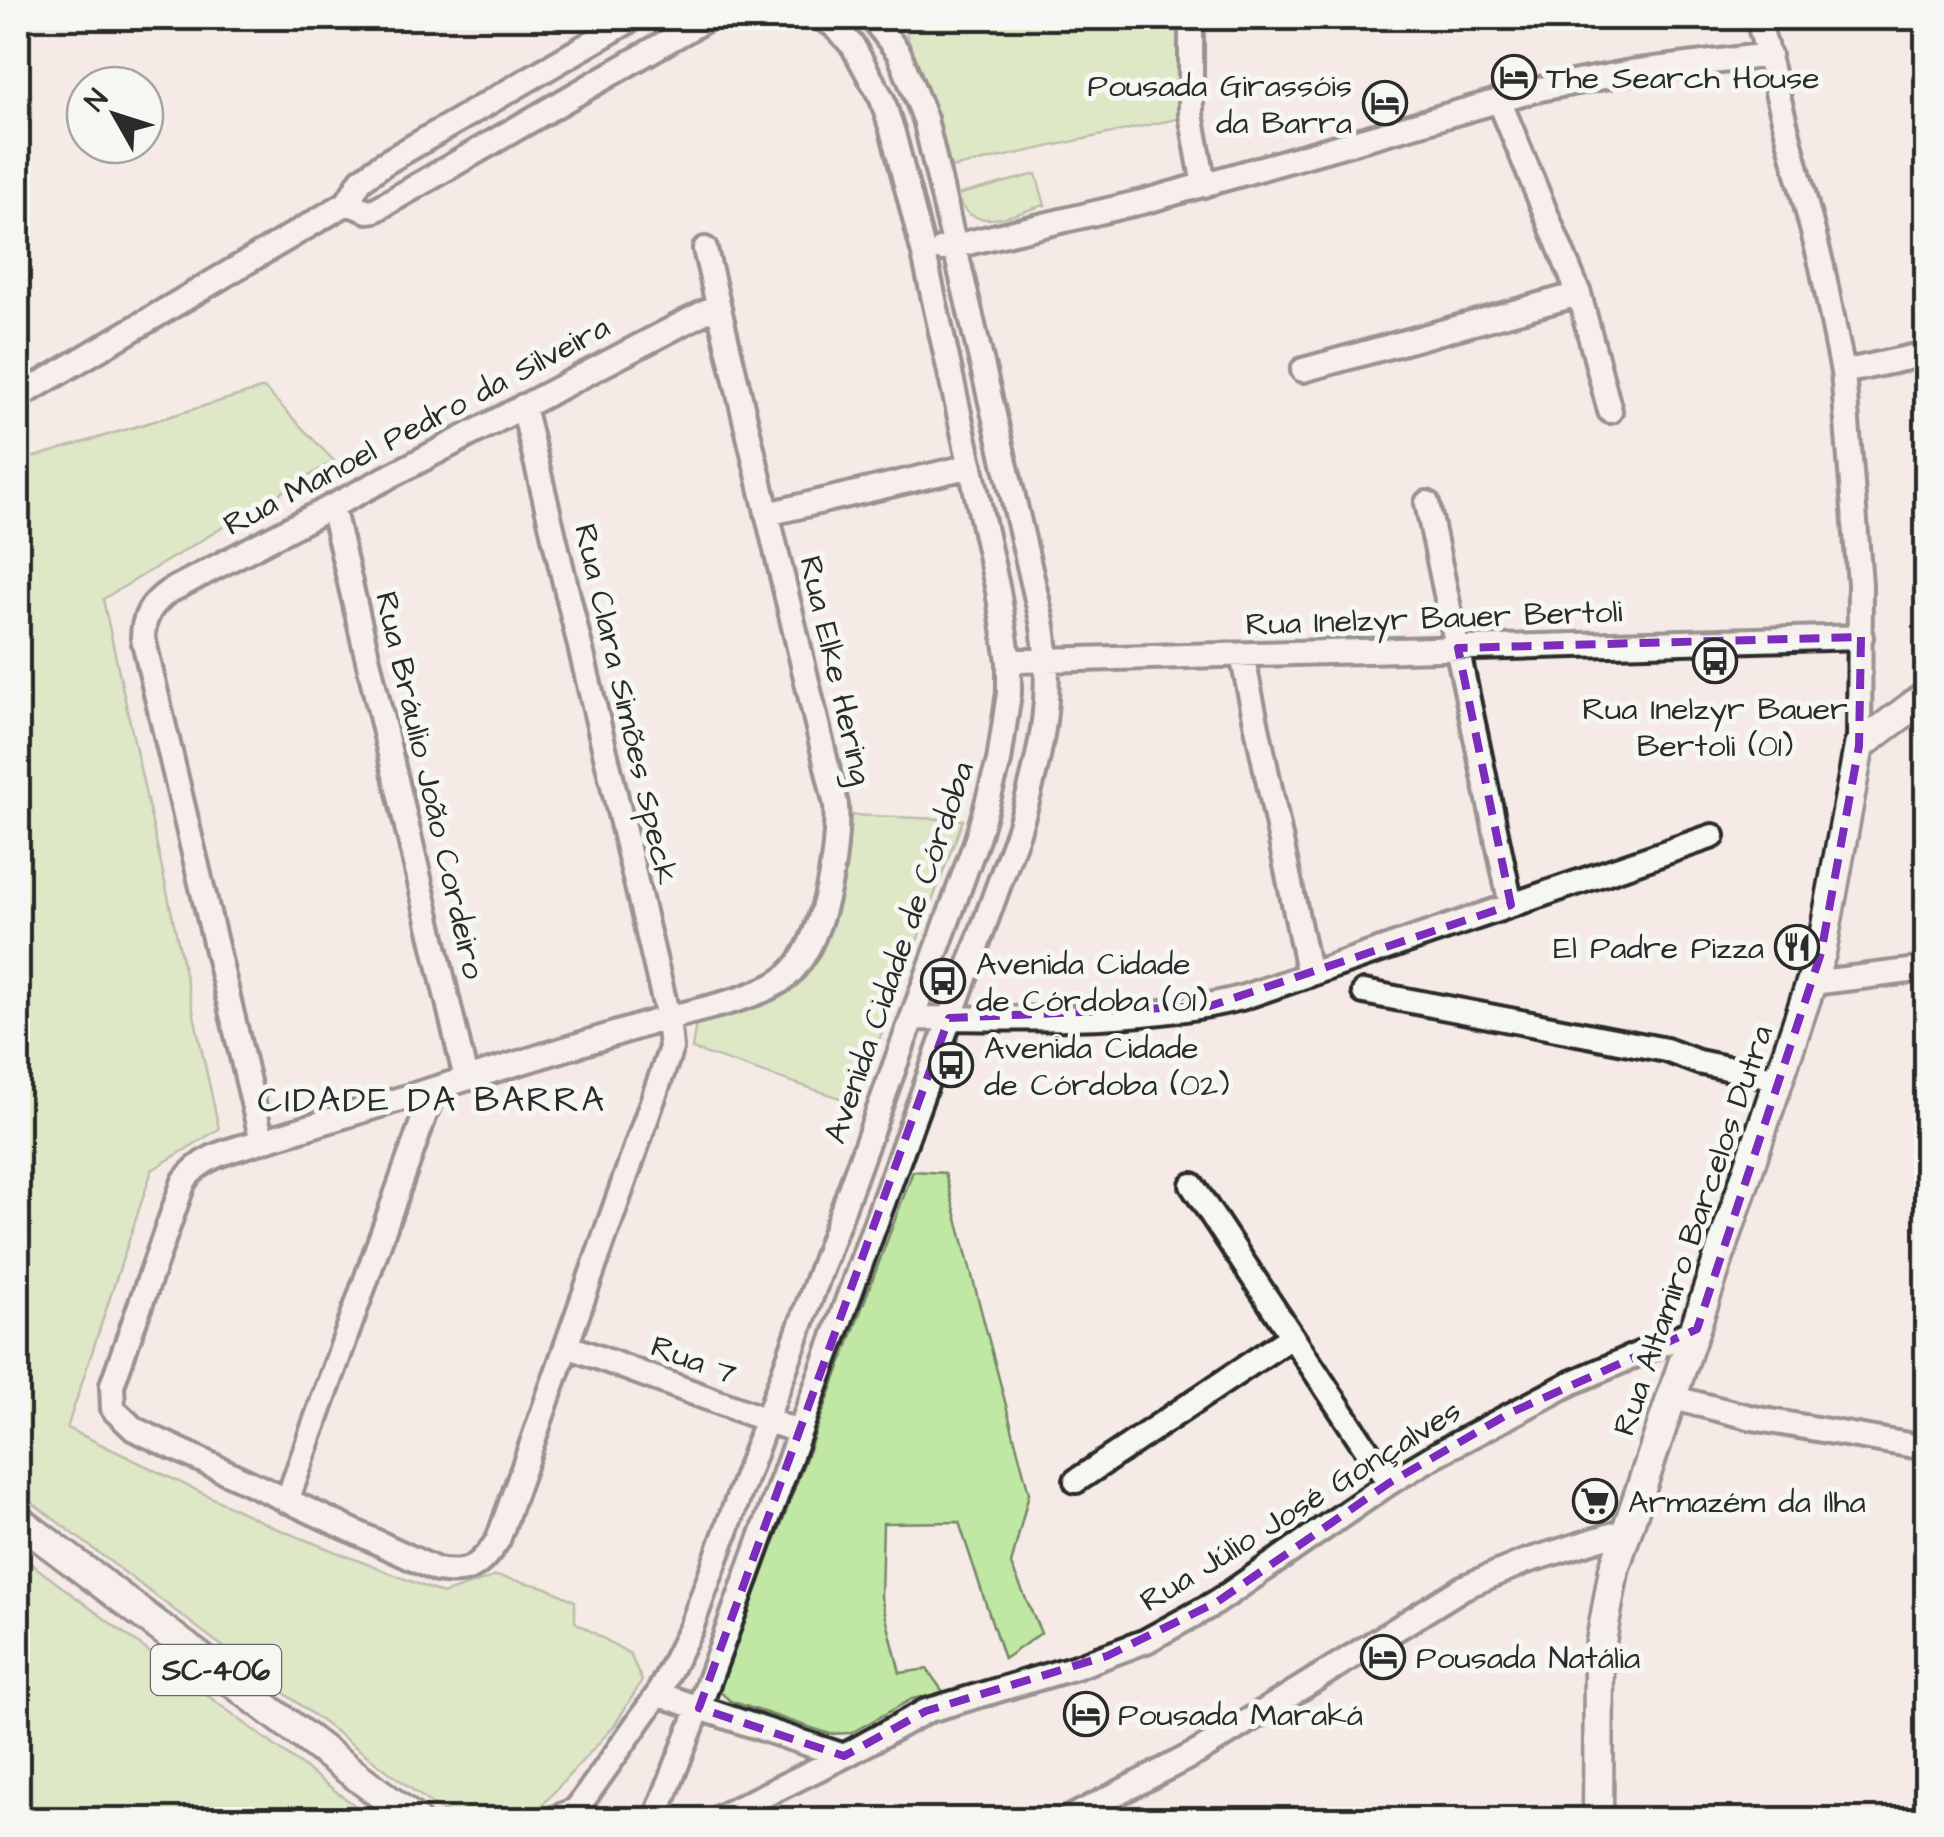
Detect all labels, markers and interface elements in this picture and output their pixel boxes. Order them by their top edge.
hotel icon: The Search House [1491,54,1537,100]
place label: The Search House [1546,56,1820,101]
place label: Pousada Girassóis da Barra [1088,64,1352,146]
north arrow [65,65,165,165]
hotel icon: Pousada Girassóis da Barra [1362,80,1408,126]
text: N [76,81,118,119]
street label: Rua Manoel Pedro da Silveira [216,305,618,547]
street label: Rua Clara Simões Speck [562,520,689,889]
street label: Rua Elke Hering [787,551,884,789]
street label: Rua Bráulio João Cordeiro [363,587,496,983]
street label: Rua Inelzyr Bauer Bertoli [1245,589,1623,648]
bus stop icon: Rua Inelzyr Bauer Bertoli (01) [1692,638,1738,684]
place label: Rua Inelzyr Bauer Bertoli (01) [1582,687,1848,769]
street label: Avenida Cidade de Córdoba [813,756,986,1149]
restaurant icon: El Padre Pizza [1774,924,1820,970]
place label: El Padre Pizza [1553,926,1764,971]
place label: Avenida Cidade de Córdoba (01) [976,942,1207,1024]
bus stop icon: Avenida Cidade de Córdoba (01) [920,958,966,1004]
street label: Rua Altamiro Barcelos Dutra [1602,1019,1785,1442]
place label: Avenida Cidade de Córdoba (02) [984,1026,1230,1108]
bus stop icon: Avenida Cidade de Córdoba (02) [928,1042,974,1088]
district label: CIDADE DA BARRA [258,1076,606,1125]
street label: Rua 7 [645,1324,743,1397]
street label: Rua Júlio José Gonçalves [1132,1389,1470,1624]
supermarket icon: Armazém da Ilha [1572,1478,1618,1524]
place label: Armazém da Ilha [1628,1480,1866,1525]
hotel icon: Pousada Natália [1360,1634,1406,1680]
place label: Pousada Natália [1416,1636,1640,1681]
road number: SC-406 [151,1645,281,1695]
hotel icon: Pousada Maraká [1063,1691,1109,1737]
place label: Pousada Maraká [1118,1693,1363,1738]

